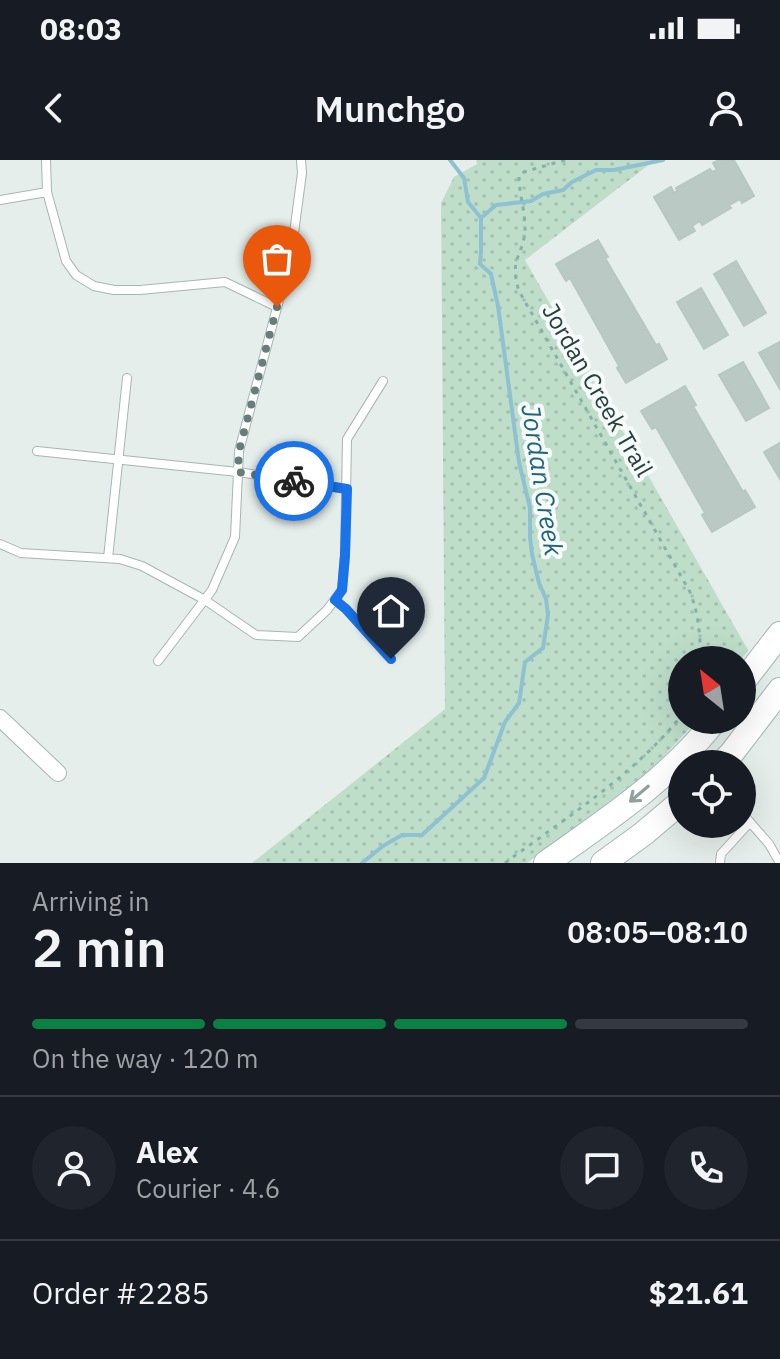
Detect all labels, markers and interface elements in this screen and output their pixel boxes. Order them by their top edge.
text: 08:03 [40,9,122,48]
text: Munchgo [314,85,466,132]
icon: back [32,86,76,130]
icon: person [704,86,748,130]
pin [243,225,311,307]
icon: bag [255,237,299,281]
street label: Jordan Creek Trail [536,298,658,482]
water label: Jordan Creek [515,402,569,558]
courier [254,441,334,521]
icon: bike [272,459,316,503]
pin [357,577,425,659]
icon: home [369,589,413,633]
north arrow [668,646,756,734]
map controls [668,646,756,838]
button: locate [668,750,756,838]
one-way arrow [629,785,650,803]
text: Arriving in [32,884,149,918]
text: 08:05–08:10 [567,912,748,951]
text: 2 min [32,914,167,981]
text: On the way · 120 m [32,1041,258,1075]
button: person [32,1126,116,1210]
button: chat [560,1126,644,1210]
button: phone [664,1126,748,1210]
text: Alex [136,1132,199,1171]
text: Courier · 4.6 [136,1171,280,1205]
text: Order #2285 [32,1273,209,1312]
text: $21.61 [649,1273,748,1312]

